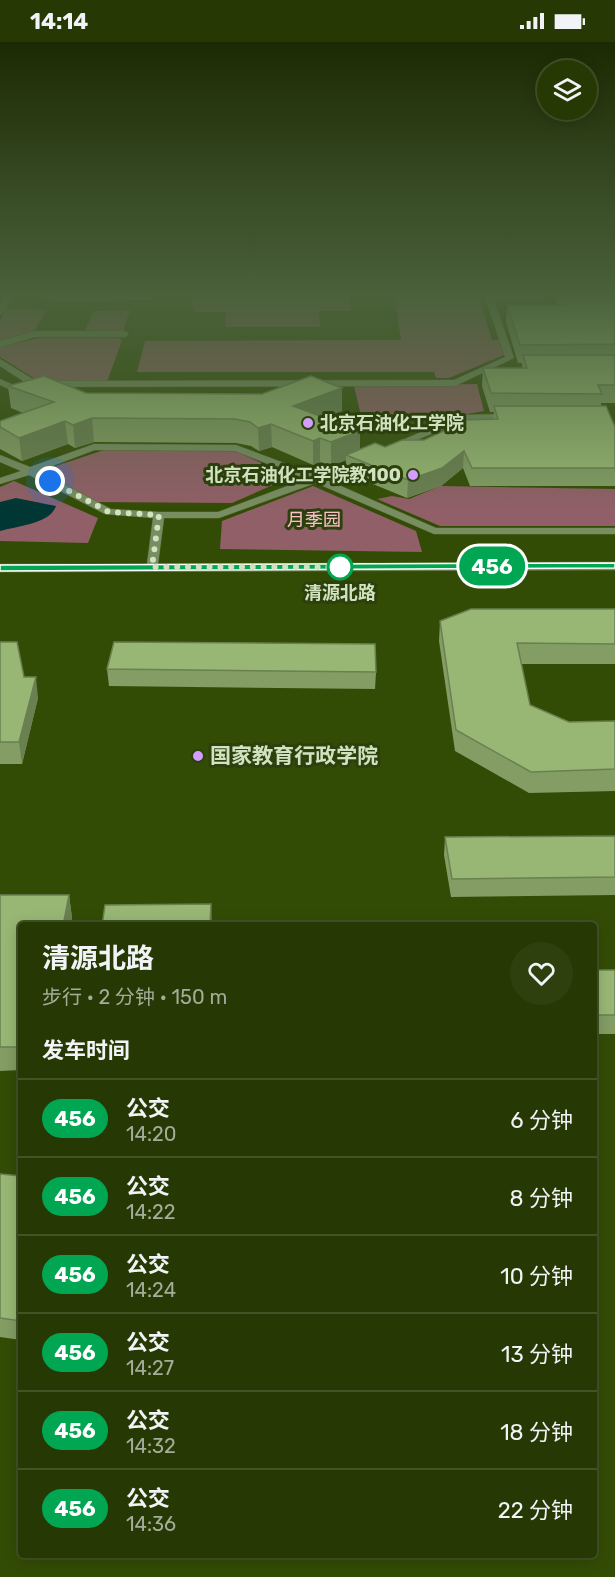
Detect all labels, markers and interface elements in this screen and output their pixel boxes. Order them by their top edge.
text: 14:14 [30,8,88,35]
map controls [537,60,597,120]
button: layers [537,60,597,120]
place label: 北京石油化工学院 [320,412,464,434]
marker: 北京石油化工学院 [301,416,315,430]
place label: 北京石油化工学院教100 [206,464,401,486]
your location [35,466,65,496]
marker: 北京石油化工学院教100 [406,468,420,482]
park label: 月季园 [287,509,341,531]
line badge: 456 [458,546,526,586]
marker: 清源北路 [327,554,353,580]
text: 456 [471,554,513,579]
place label: 清源北路 [304,582,376,604]
place label: 国家教育行政学院 [210,743,378,768]
marker: 国家教育行政学院 [191,749,205,763]
text: 清源北路 [42,942,154,975]
button: heart [510,942,573,1005]
text: 步行 · 2 分钟 · 150 m [42,985,227,1009]
text: 发车时间 [42,1037,130,1064]
text: 公交 [126,1095,170,1122]
text: 456 [54,1106,96,1131]
text: 6 分钟 [510,1107,573,1134]
text: 14:20 [126,1122,177,1146]
text: 公交 [126,1173,170,1200]
text: 456 [54,1184,96,1209]
text: 8 分钟 [510,1185,573,1212]
text: 14:22 [126,1200,176,1224]
text: 公交 [126,1251,170,1278]
text: 456 [54,1262,96,1287]
text: 10 分钟 [500,1263,573,1290]
text: 14:24 [126,1278,176,1302]
text: 公交 [126,1329,170,1356]
text: 456 [54,1340,96,1365]
text: 13 分钟 [501,1341,573,1368]
text: 14:27 [126,1356,174,1380]
text: 公交 [126,1407,170,1434]
text: 456 [54,1418,96,1443]
text: 18 分钟 [500,1419,573,1446]
text: 14:32 [126,1434,176,1458]
text: 公交 [126,1485,170,1512]
text: 456 [54,1496,96,1521]
text: 22 分钟 [498,1497,573,1524]
text: 14:36 [126,1512,176,1536]

